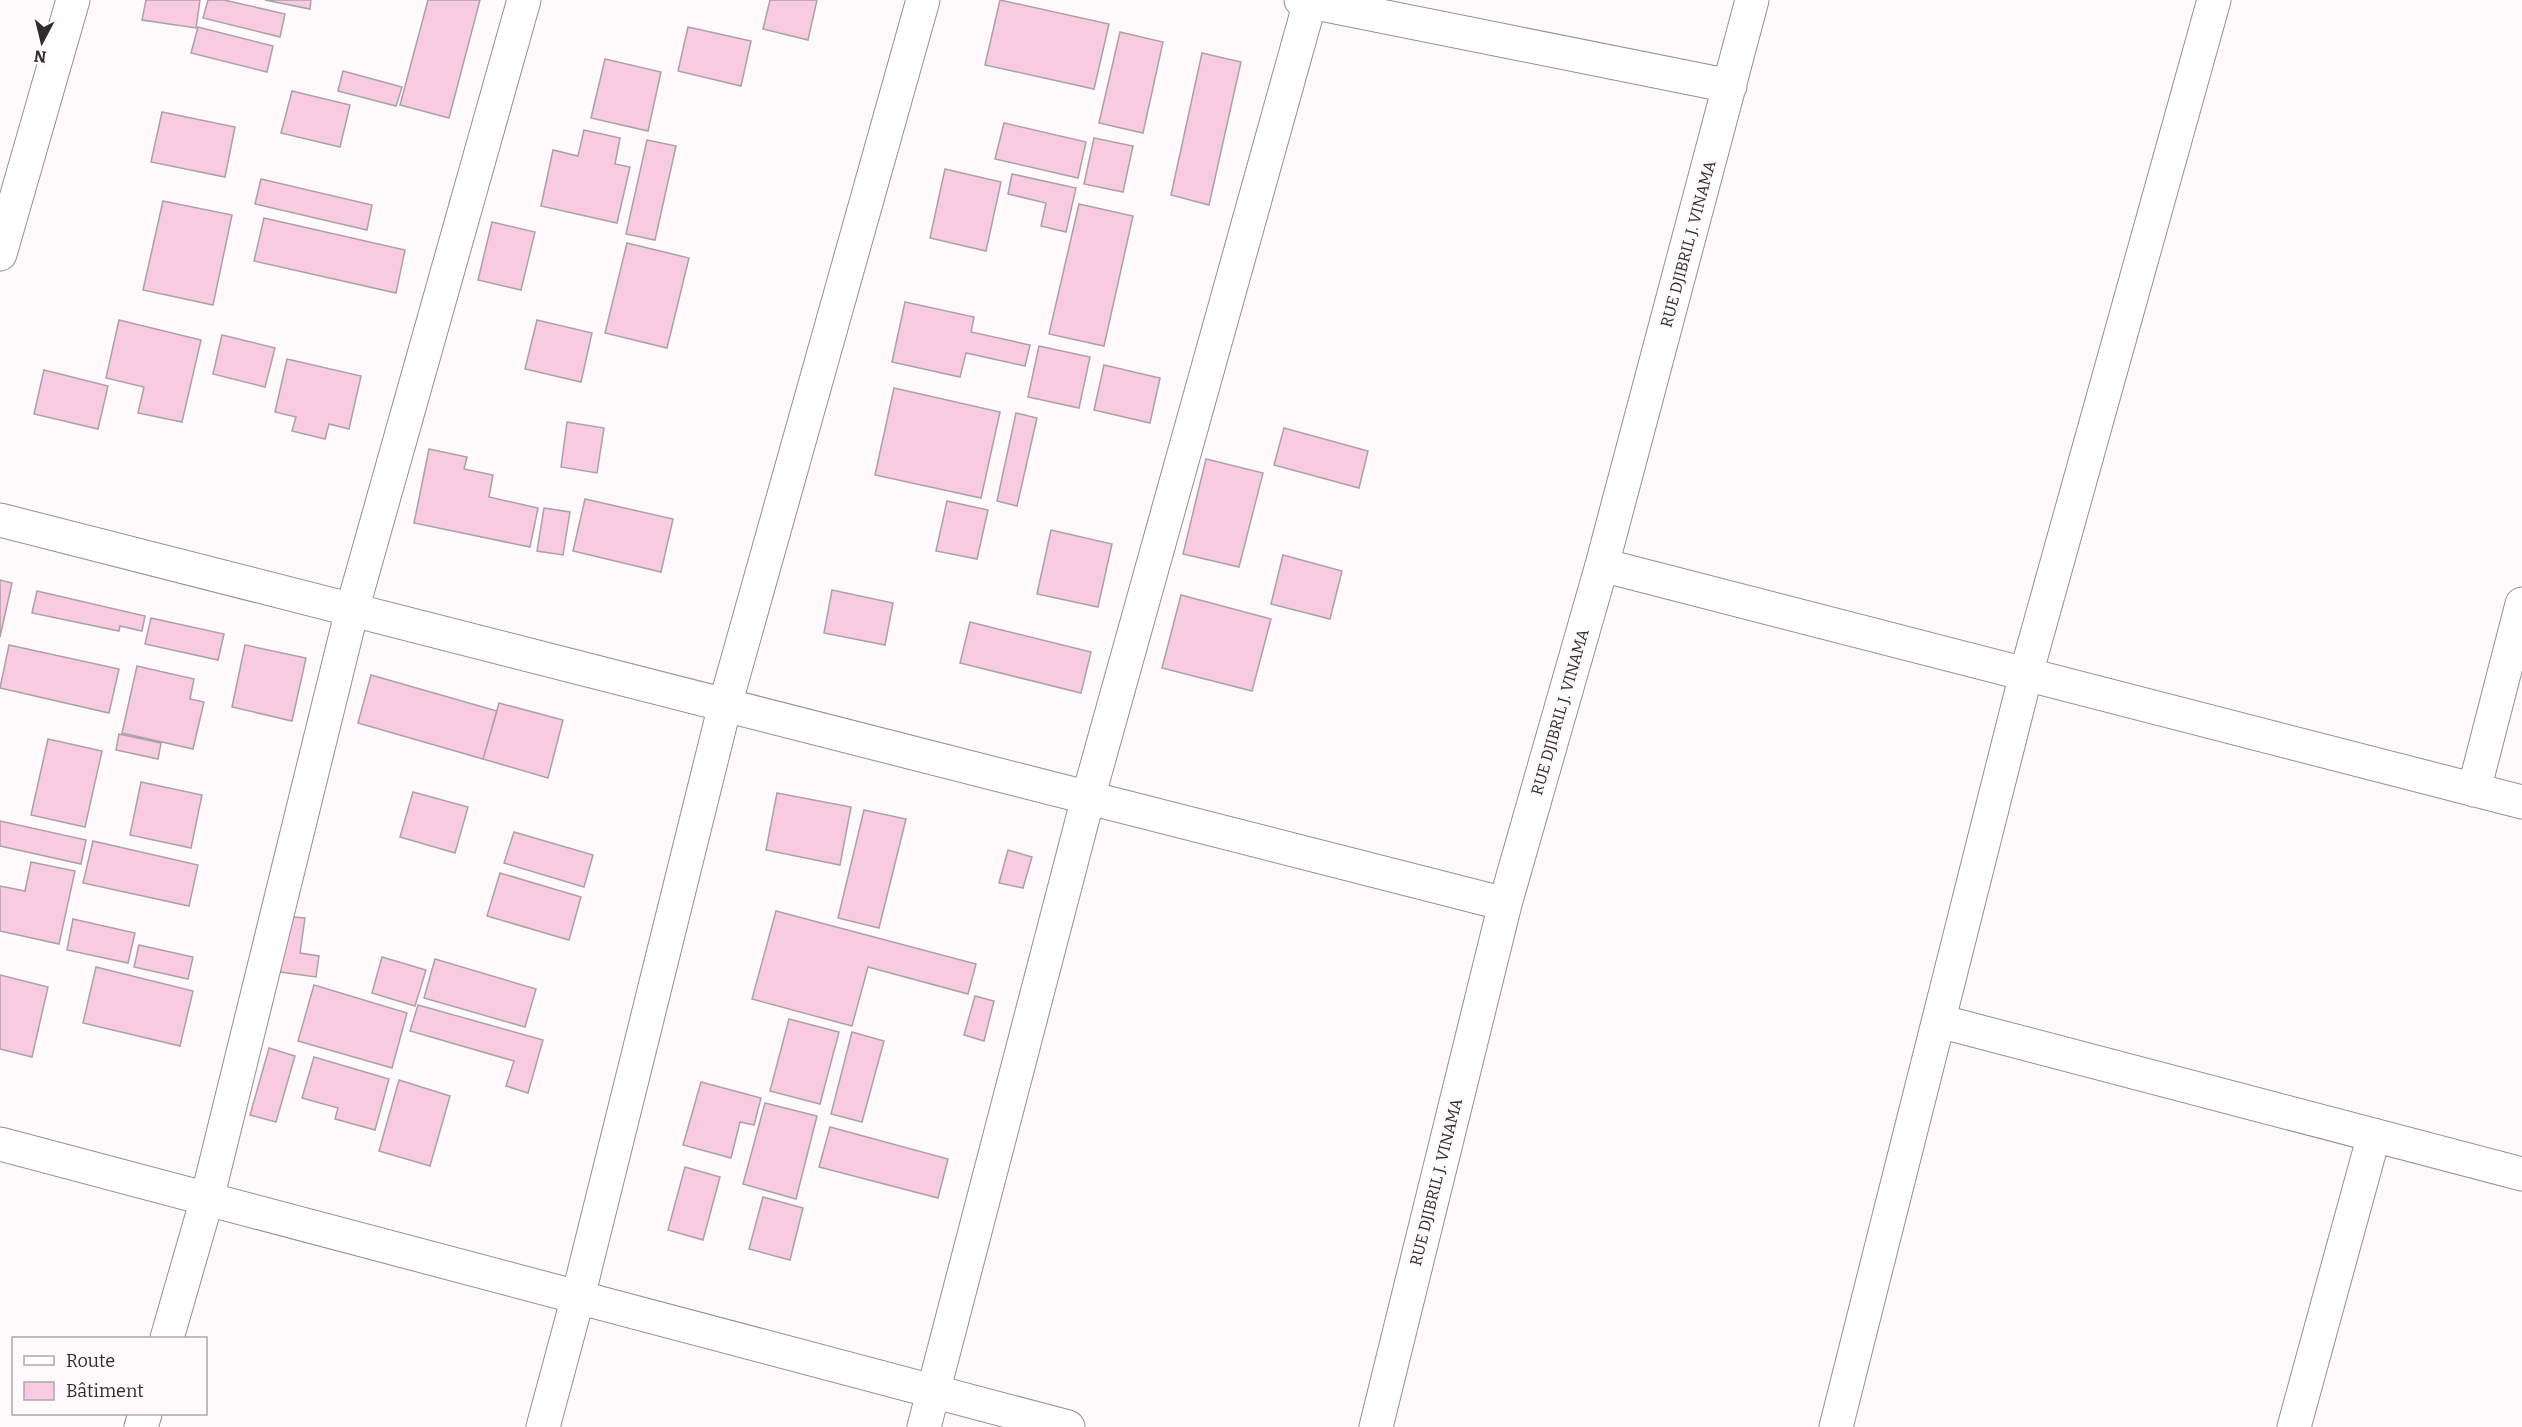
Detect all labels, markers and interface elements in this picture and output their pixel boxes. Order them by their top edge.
north arrow [12,12,72,72]
text: N [33,46,48,67]
street label: RUE DJIBRIL J. VINAMA [1657,158,1720,330]
street label: RUE DJIBRIL J. VINAMA [1527,626,1593,797]
street label: RUE DJIBRIL J. VINAMA [1406,1096,1466,1268]
legend [12,1337,207,1415]
text: Route [66,1350,115,1372]
text: Bâtiment [66,1380,144,1402]

